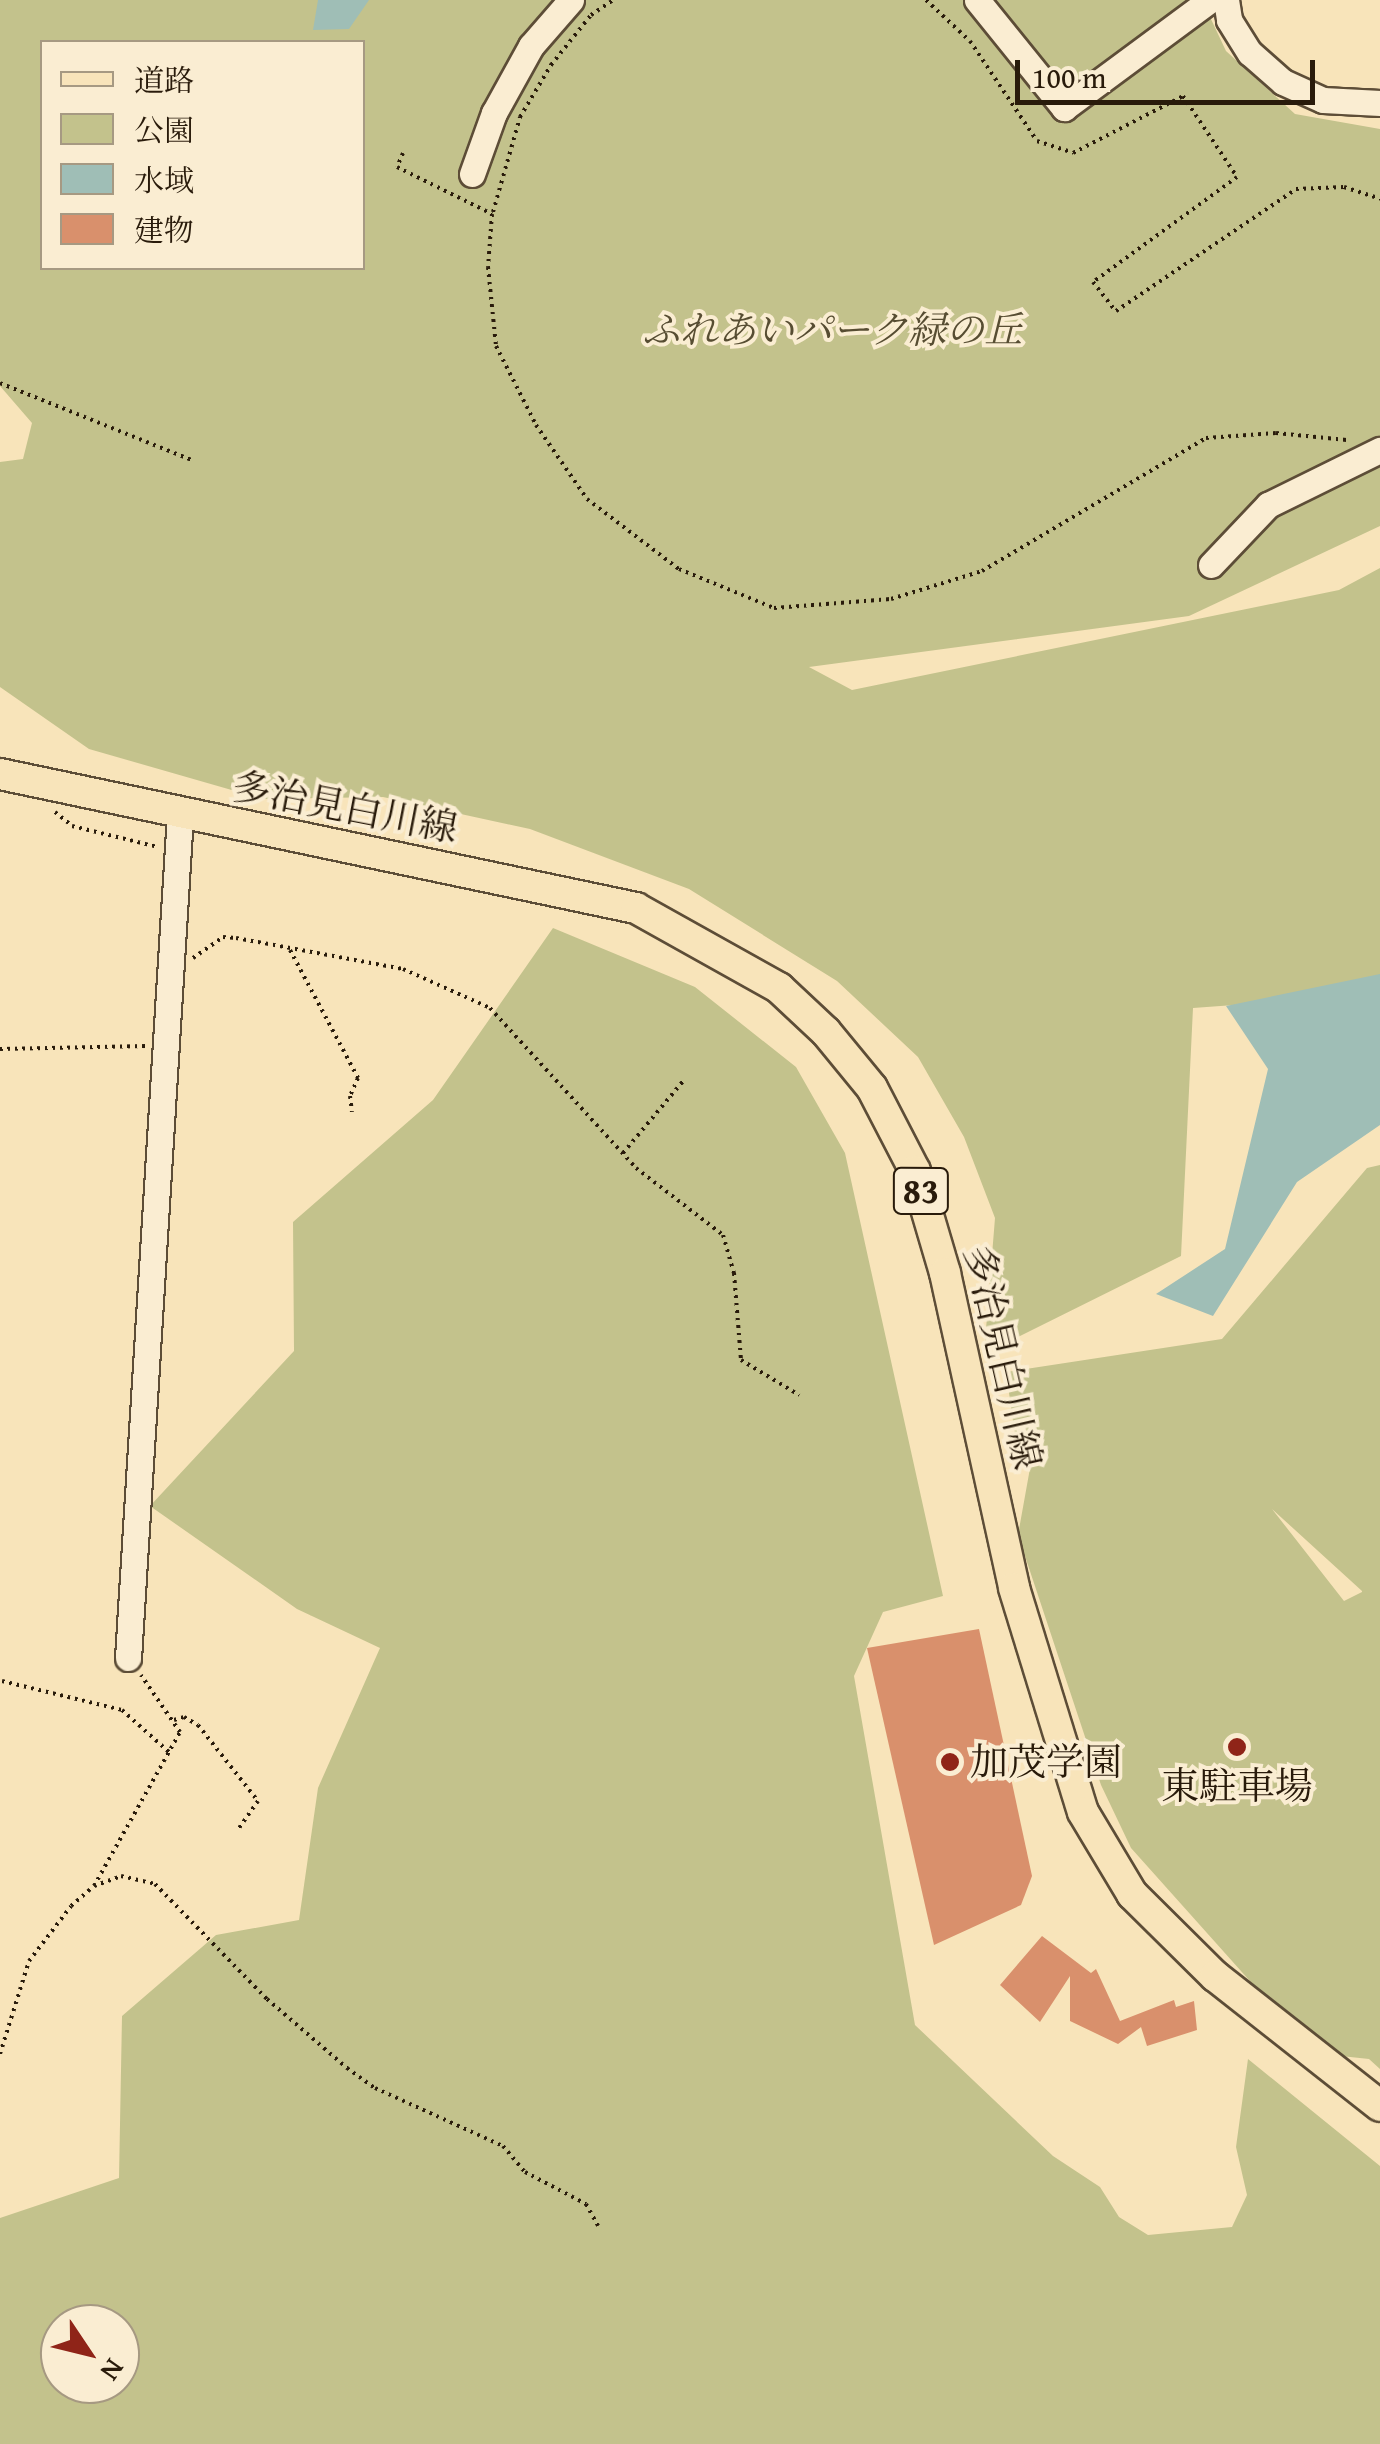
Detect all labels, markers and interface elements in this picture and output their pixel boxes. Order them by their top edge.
legend [40,40,365,270]
scale bar [1020,40,1320,102]
text: 100 m [1032,55,1106,99]
text: 道路 [134,58,194,102]
text: 公園 [134,108,194,152]
text: 水域 [134,158,194,202]
text: 建物 [134,208,194,252]
park label: ふれあいパーク緑の丘 [642,307,1022,353]
street label: 多治見白川線 [229,763,461,851]
road number: 83 [891,1161,951,1221]
street label: 多治見白川線 [955,1241,1051,1473]
marker: 東駐車場 [1226,1736,1248,1758]
place label: 加茂学園 [970,1739,1122,1785]
marker: 加茂学園 [939,1751,961,1773]
place label: 東駐車場 [1161,1763,1313,1809]
north arrow [40,2304,140,2404]
text: N [91,2351,136,2390]

